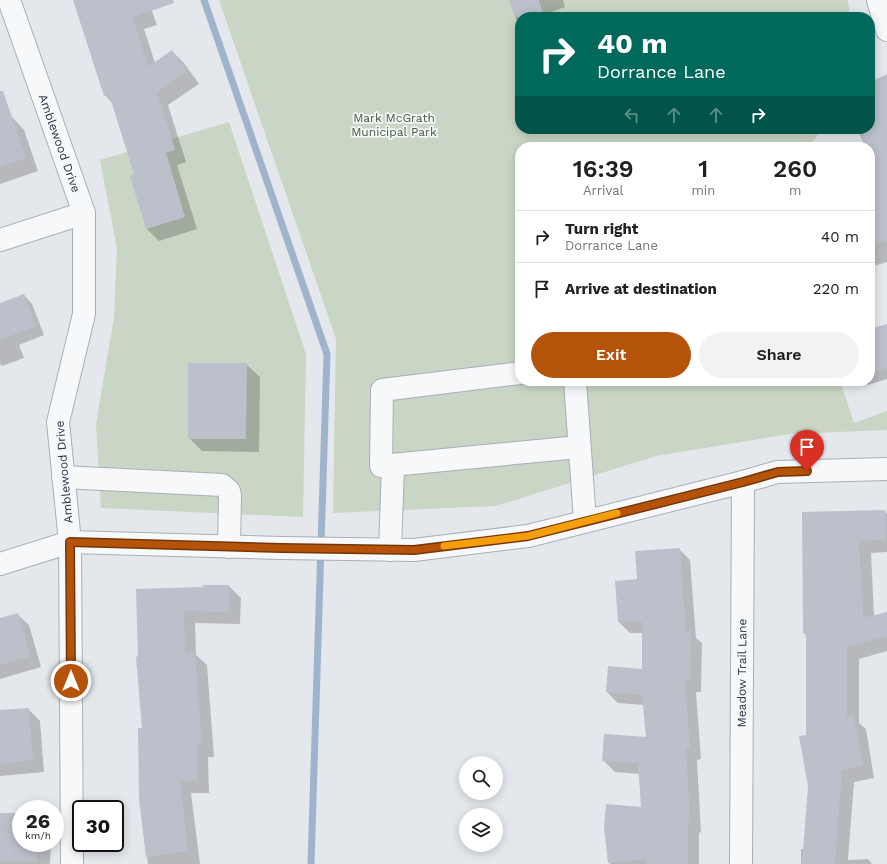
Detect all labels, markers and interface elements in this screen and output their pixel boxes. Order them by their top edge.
text: 40 m [597,27,667,60]
icon: right [531,28,583,80]
text: Dorrance Lane [597,61,726,82]
street label: Amblewood Drive [36,92,83,194]
icon: left [621,104,643,126]
icon: ahead [663,104,685,126]
icon: ahead [705,104,727,126]
icon: right [747,104,769,126]
park label: Mark McGrath Municipal Park [351,111,437,139]
text: 16:39 [573,155,634,183]
text: 1 [698,155,708,183]
text: 260 [773,155,817,183]
text: Arrival [583,183,623,198]
text: min [691,183,715,198]
text: m [789,183,801,198]
text: Turn right [565,220,638,238]
icon: right [531,226,553,248]
text: 40 m [821,228,859,246]
text: Dorrance Lane [565,238,658,253]
icon: arrive [531,278,553,300]
text: Arrive at destination [565,280,717,298]
text: 220 m [813,280,859,298]
button: Exit [531,332,691,378]
button: Share [699,332,859,378]
street label: Amblewood Drive [53,420,75,524]
pin [790,430,824,471]
icon: arrive [796,436,818,458]
street label: Meadow Trail Lane [735,618,749,727]
position arrow [50,660,92,702]
map controls [459,756,503,852]
button: search [459,756,503,800]
speed limit sign: 30 [72,800,124,852]
button: layers [459,808,503,852]
text: 26 [26,809,50,833]
text: km/h [25,830,51,841]

